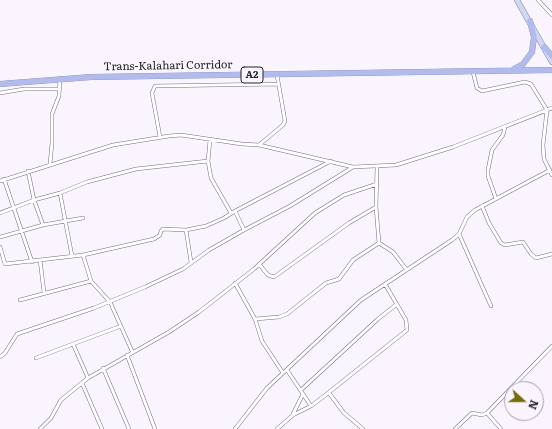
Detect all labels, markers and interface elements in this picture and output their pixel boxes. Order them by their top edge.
street label: Trans-Kalahari Corridor [103,58,233,74]
road number: A2 [241,67,263,83]
north arrow [504,381,544,421]
text: N [525,398,543,412]

